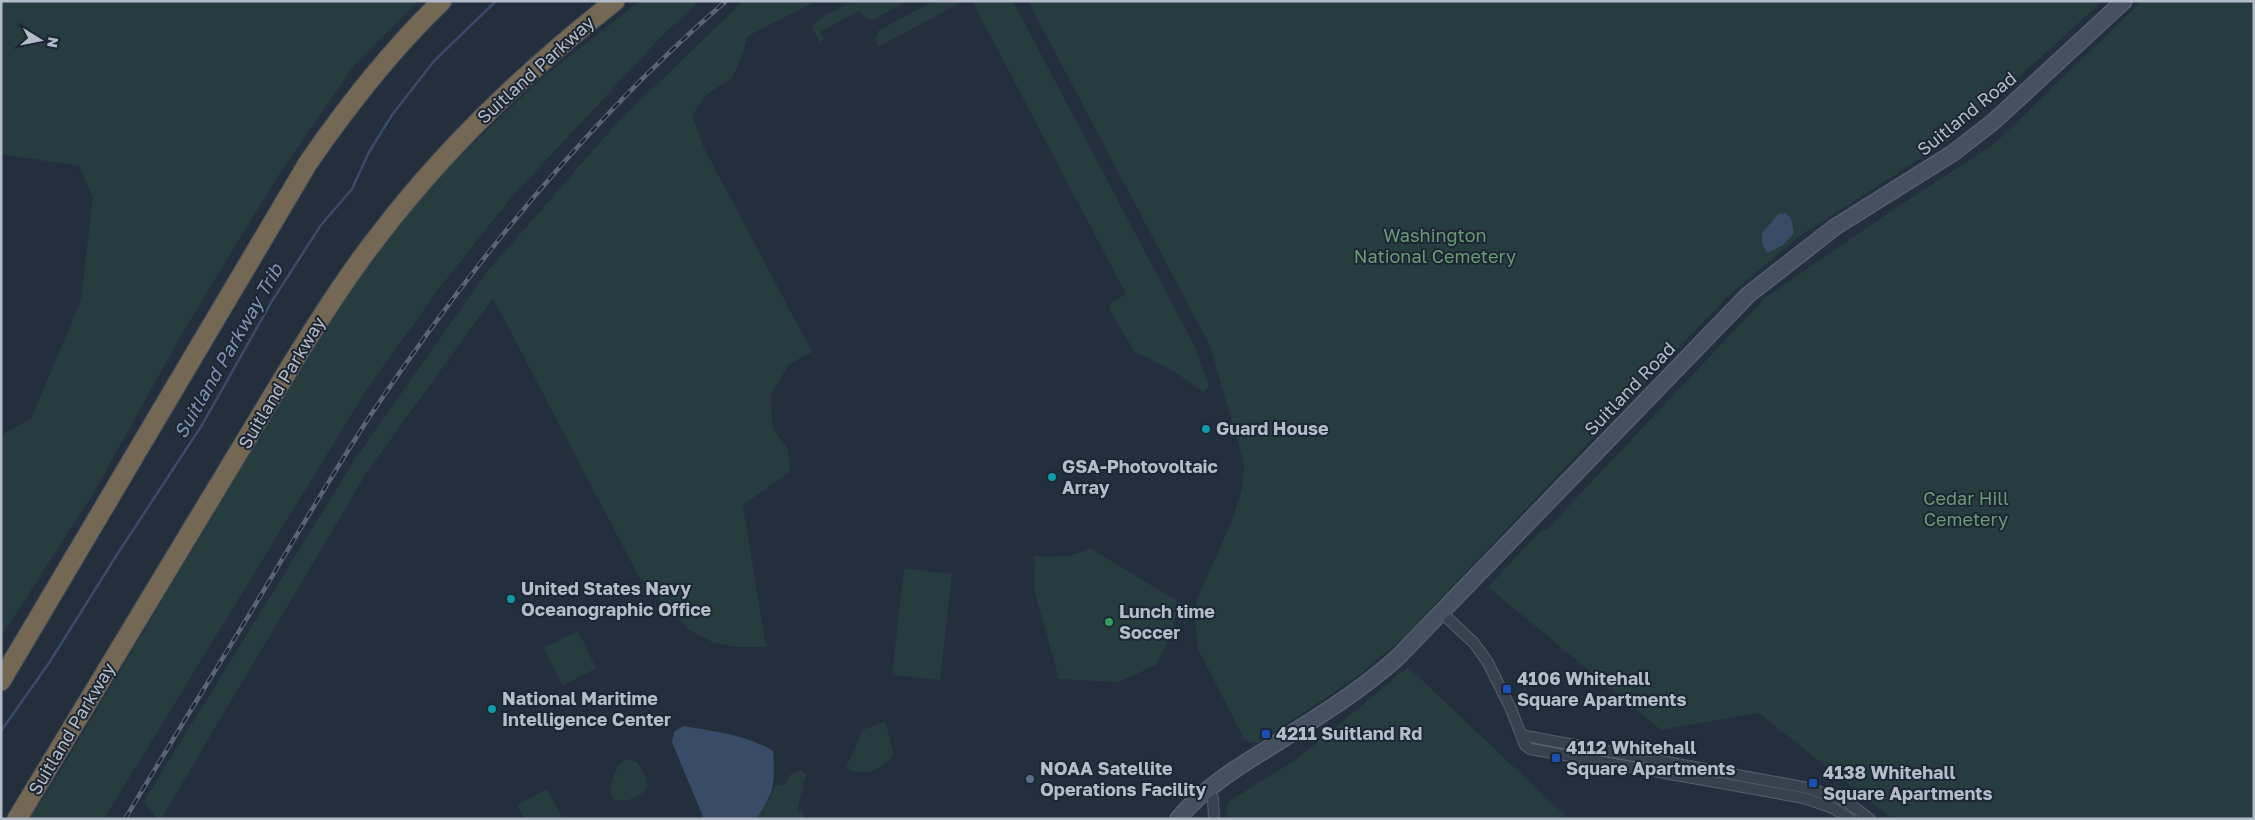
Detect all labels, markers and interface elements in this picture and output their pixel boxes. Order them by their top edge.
street label: Suitland Parkway [472,11,599,128]
north arrow [15,15,65,65]
text: N [44,36,63,49]
street label: Suitland Road [1912,67,2020,160]
park label: Washington National Cemetery [1354,224,1516,267]
water label: Suitland Parkway Trib [169,260,287,442]
street label: Suitland Parkway [234,313,330,453]
street label: Suitland Road [1579,337,1679,440]
place label: Guard House [1216,417,1329,439]
marker: Guard House [1200,423,1212,435]
place label: GSA-Photovoltaic Array [1062,455,1218,498]
marker: GSA-Photovoltaic Array [1046,471,1058,483]
park label: Cedar Hill Cemetery [1923,487,2009,530]
place label: United States Navy Oceanographic Office [521,577,712,620]
marker: United States Navy Oceanographic Office [505,593,517,605]
place label: Lunch time Soccer [1119,600,1215,643]
marker: Lunch time Soccer [1103,616,1115,628]
street label: Suitland Parkway [23,658,119,799]
place label: 4106 Whitehall Square Apartments [1517,667,1687,710]
marker: 4106 Whitehall Square Apartments [1501,683,1513,695]
place label: National Maritime Intelligence Center [502,687,671,730]
marker: National Maritime Intelligence Center [486,703,498,715]
place label: 4211 Suitland Rd [1276,722,1422,744]
marker: 4211 Suitland Rd [1260,728,1272,740]
place label: 4112 Whitehall Square Apartments [1566,736,1736,779]
marker: 4112 Whitehall Square Apartments [1550,752,1562,764]
place label: NOAA Satellite Operations Facility [1040,757,1207,800]
place label: 4138 Whitehall Square Apartments [1823,761,1993,804]
marker: NOAA Satellite Operations Facility [1024,773,1036,785]
marker: 4138 Whitehall Square Apartments [1807,777,1819,789]

